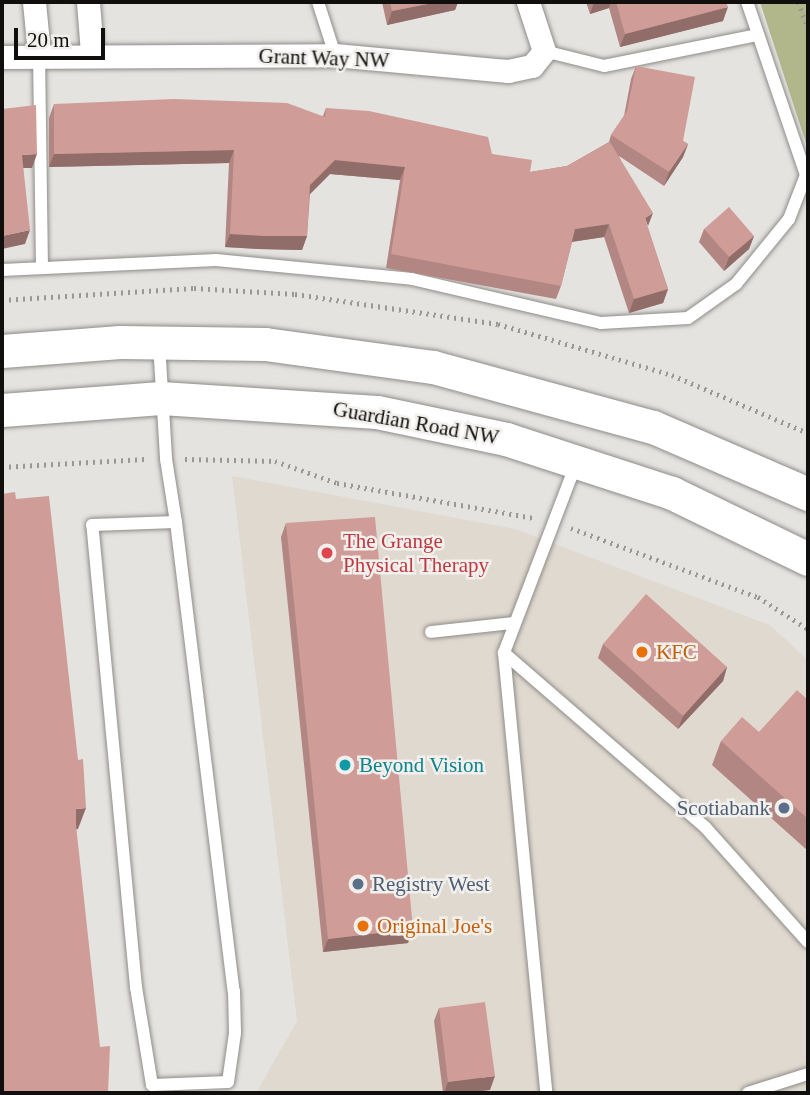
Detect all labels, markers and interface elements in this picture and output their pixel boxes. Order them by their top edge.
scale bar [18,14,108,58]
text: 20 m [27,28,70,52]
street label: Grant Way NW [258,43,390,73]
street label: Guardian Road NW [331,396,501,450]
place label: The Grange Physical Therapy [343,528,489,578]
marker: The Grange Physical Therapy [317,543,337,563]
place label: KFC [656,639,697,665]
marker: KFC [634,644,650,660]
place label: Beyond Vision [359,752,484,778]
marker: Beyond Vision [337,757,353,773]
place label: Scotiabank [677,795,770,821]
marker: Scotiabank [776,800,792,816]
place label: Registry West [372,871,490,897]
marker: Registry West [350,876,366,892]
place label: Original Joe's [377,913,492,939]
marker: Original Joe's [355,918,371,934]

